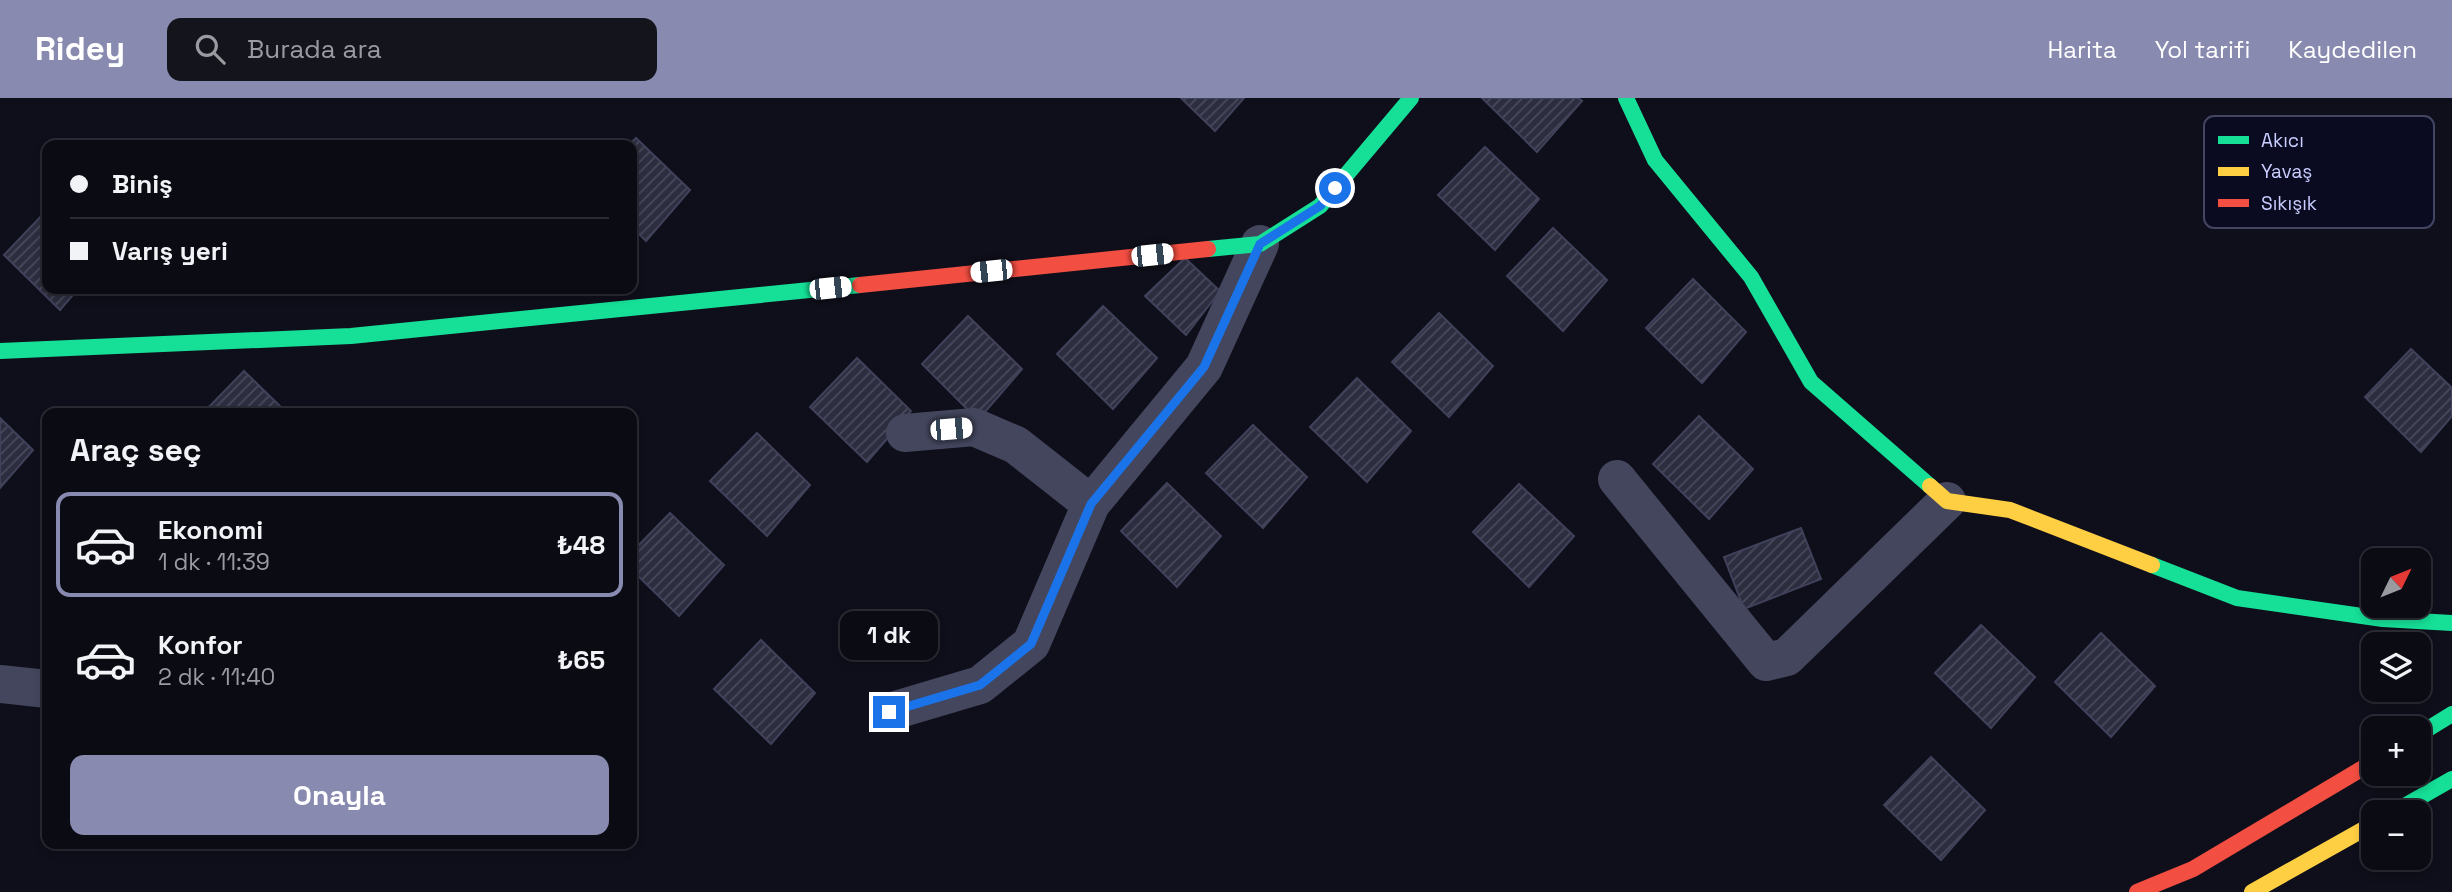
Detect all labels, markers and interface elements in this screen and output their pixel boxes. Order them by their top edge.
search box [167,18,657,81]
text: Ridey [35,28,125,70]
icon: search [191,30,229,68]
text: Burada ara [247,32,382,66]
text: Harita [2047,34,2117,65]
text: Yol tarifi [2155,34,2250,65]
text: Kaydedilen [2288,34,2417,65]
legend [2204,116,2434,228]
text: Akıcı [2261,128,2304,153]
text: Yavaş [2261,159,2312,184]
text: Biniş [112,167,173,201]
route start [1319,172,1351,204]
text: Sıkışık [2261,191,2317,216]
text: Varış yeri [112,234,228,268]
car [1131,242,1174,268]
car [970,258,1013,284]
car [809,275,852,301]
car [930,417,973,441]
text: Araç seç [70,430,202,470]
icon: car [74,513,137,576]
text: Ekonomi [158,513,263,547]
text: ₺48 [557,528,605,562]
text: 1 dk · 11:39 [158,547,270,577]
north arrow [2361,548,2431,618]
map controls [2361,548,2431,870]
callout: 1 dk [840,610,938,660]
text: 1 dk [867,620,911,650]
icon: car [74,628,137,691]
text: Konfor [158,628,243,662]
button: layers [2361,632,2431,702]
text: ₺65 [557,643,605,677]
text: 2 dk · 11:40 [158,662,275,692]
route end [873,696,905,728]
button: + [2361,716,2431,786]
button: Onayla [70,755,609,835]
button: − [2361,800,2431,870]

